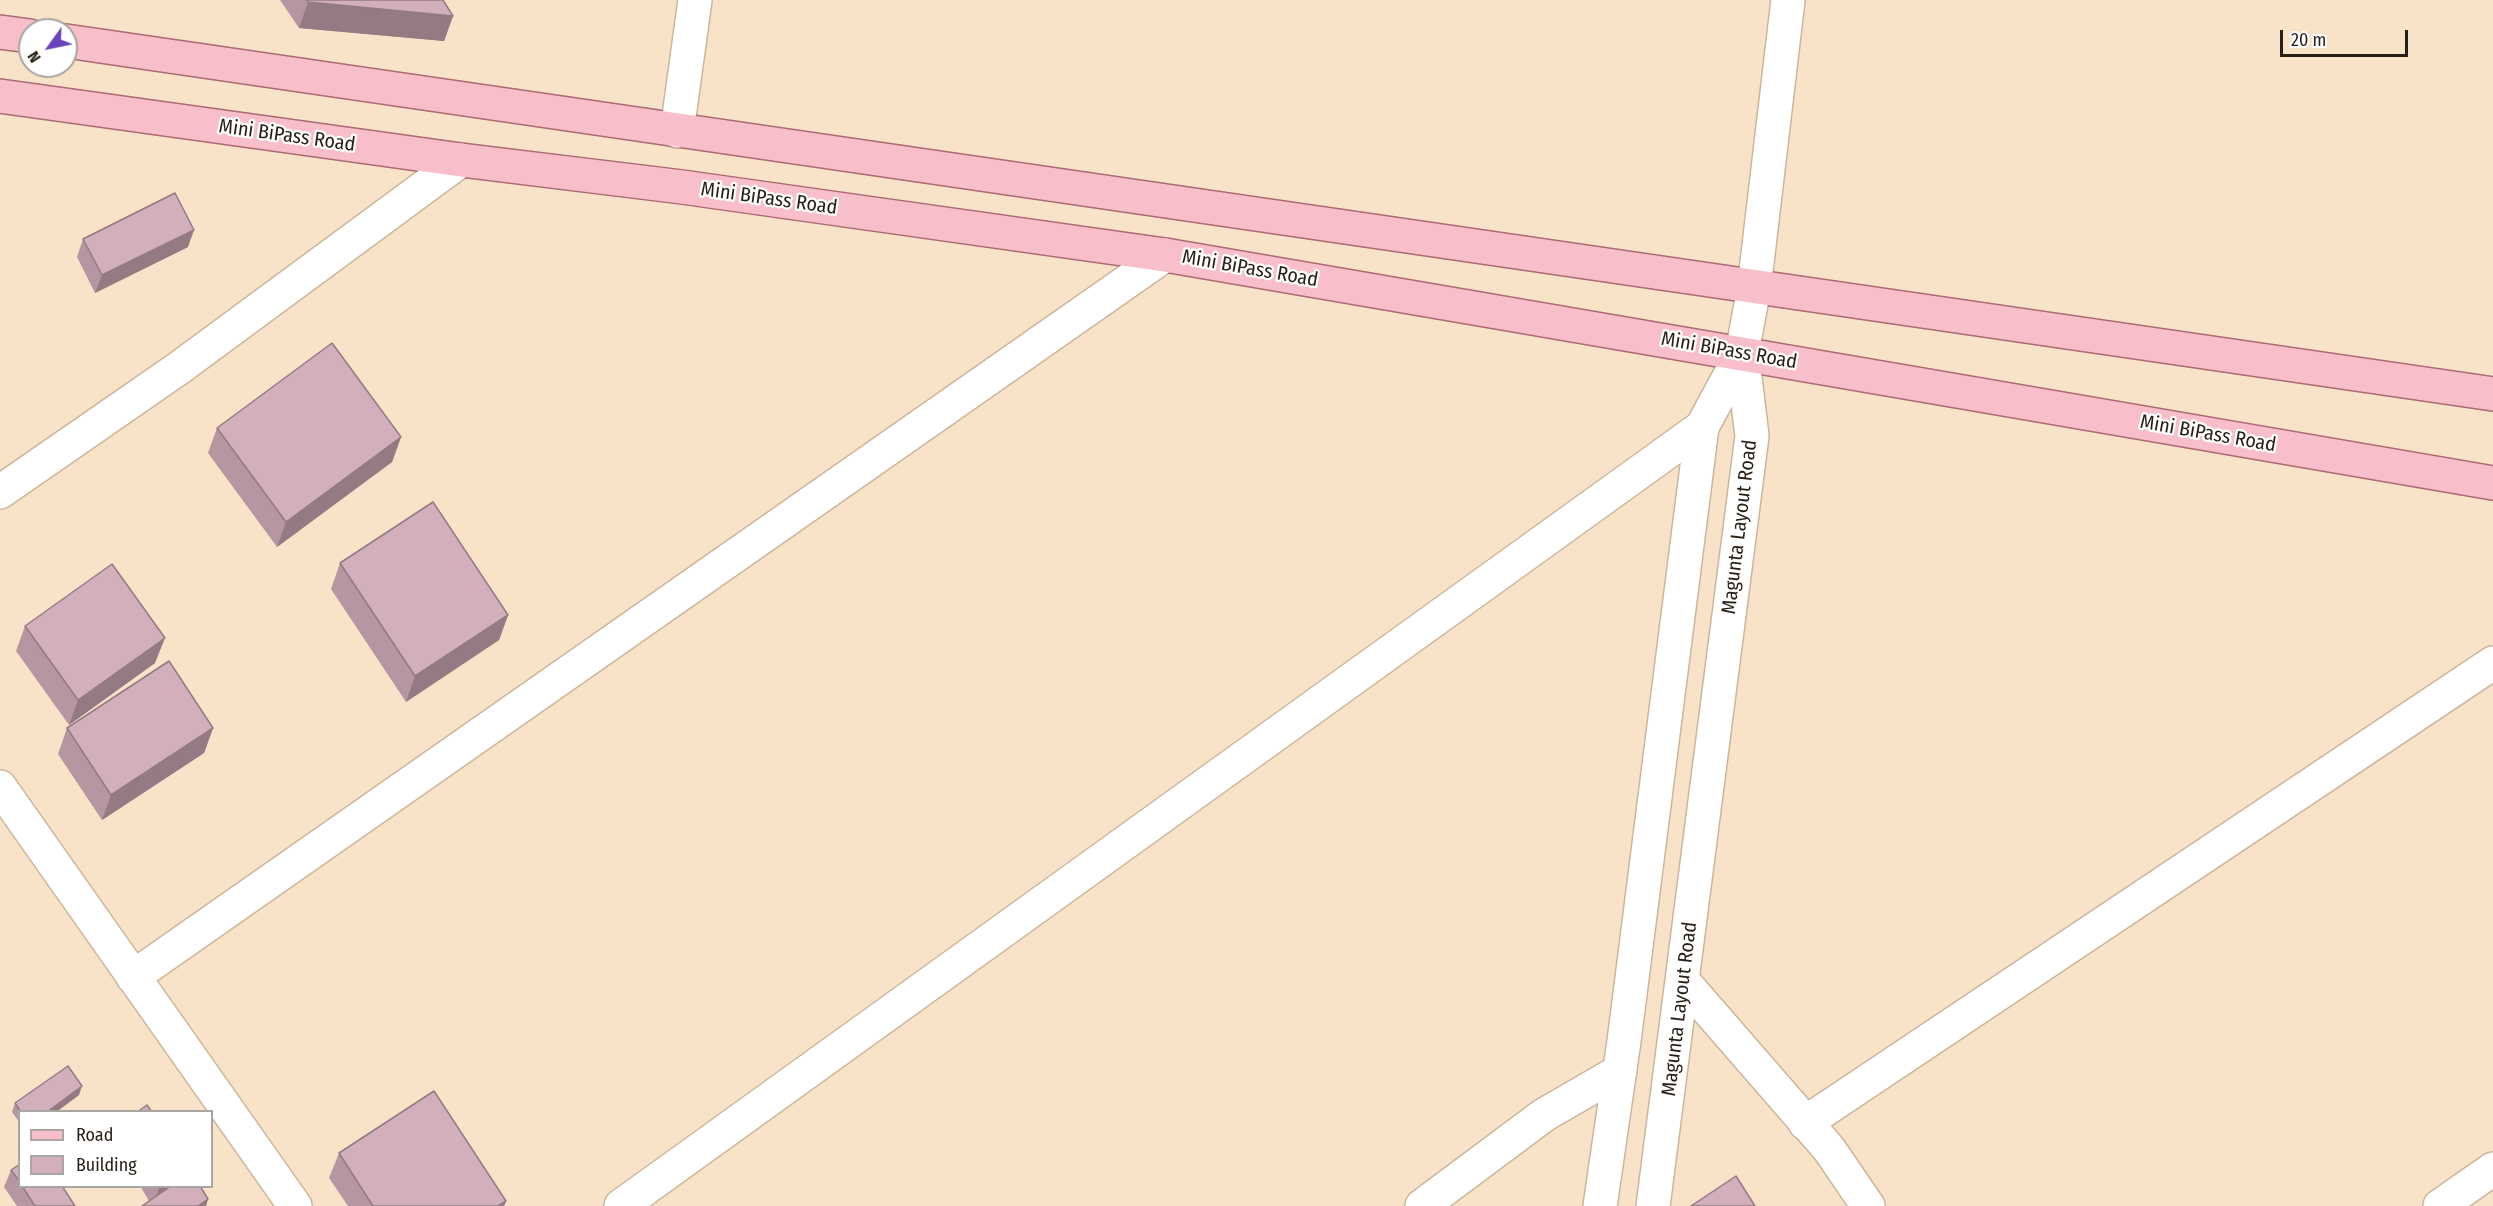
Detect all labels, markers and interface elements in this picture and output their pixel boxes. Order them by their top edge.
north arrow [18,18,78,78]
scale bar [2283,18,2410,56]
text: 20 m [2291,29,2326,51]
text: N [24,48,45,66]
street label: Mini BiPass Road [217,115,357,157]
street label: Mini BiPass Road [699,178,839,220]
street label: Mini BiPass Road [1180,245,1320,293]
street label: Mini BiPass Road [1659,327,1799,375]
street label: Mini BiPass Road [2138,410,2278,458]
street label: Magunta Layout Road [1717,438,1763,616]
street label: Magunta Layout Road [1657,920,1703,1098]
legend [18,1110,213,1188]
text: Road [76,1124,113,1146]
text: Building [76,1154,137,1176]

